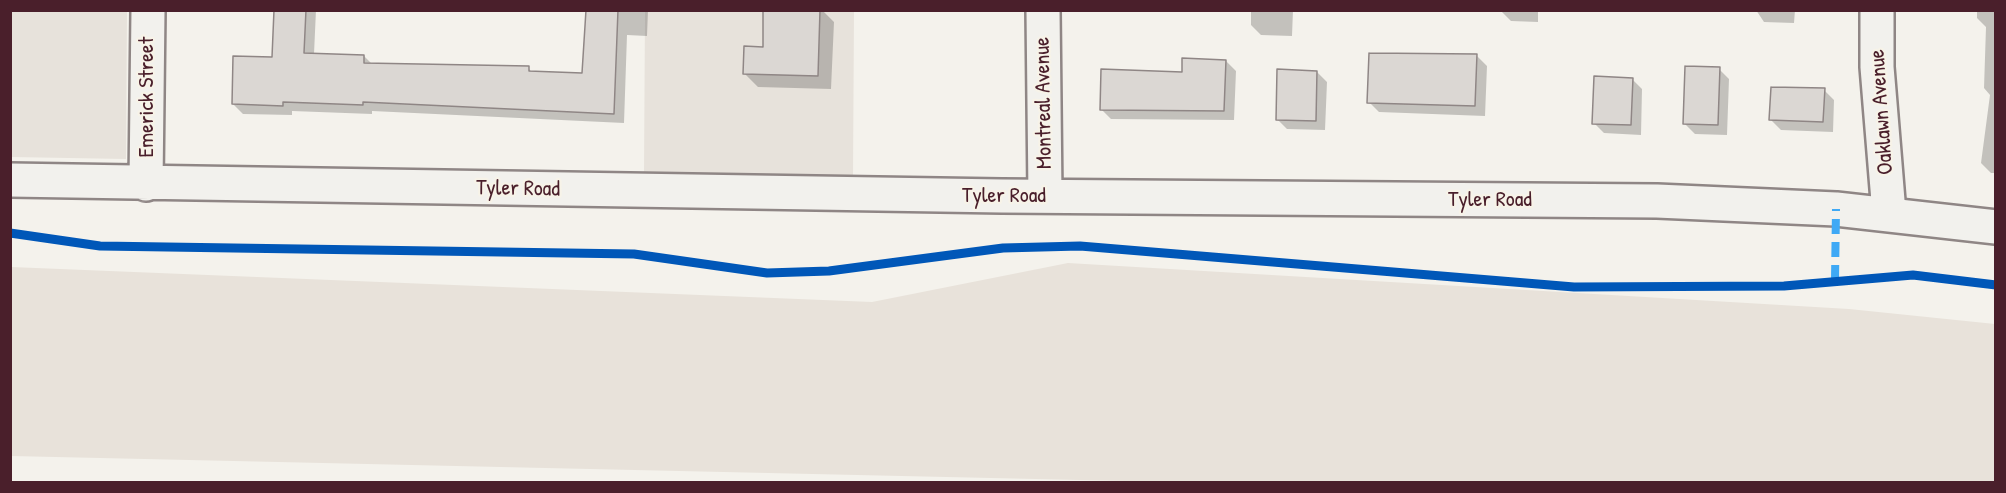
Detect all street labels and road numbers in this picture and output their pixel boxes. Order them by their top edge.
street label: Emerick Street [134,37,160,157]
street label: Montreal Avenue [1030,37,1058,169]
street label: Oaklawn Avenue [1864,49,1900,175]
street label: Tyler Road [476,175,560,203]
street label: Tyler Road [962,183,1046,209]
street label: Tyler Road [1448,187,1532,213]

